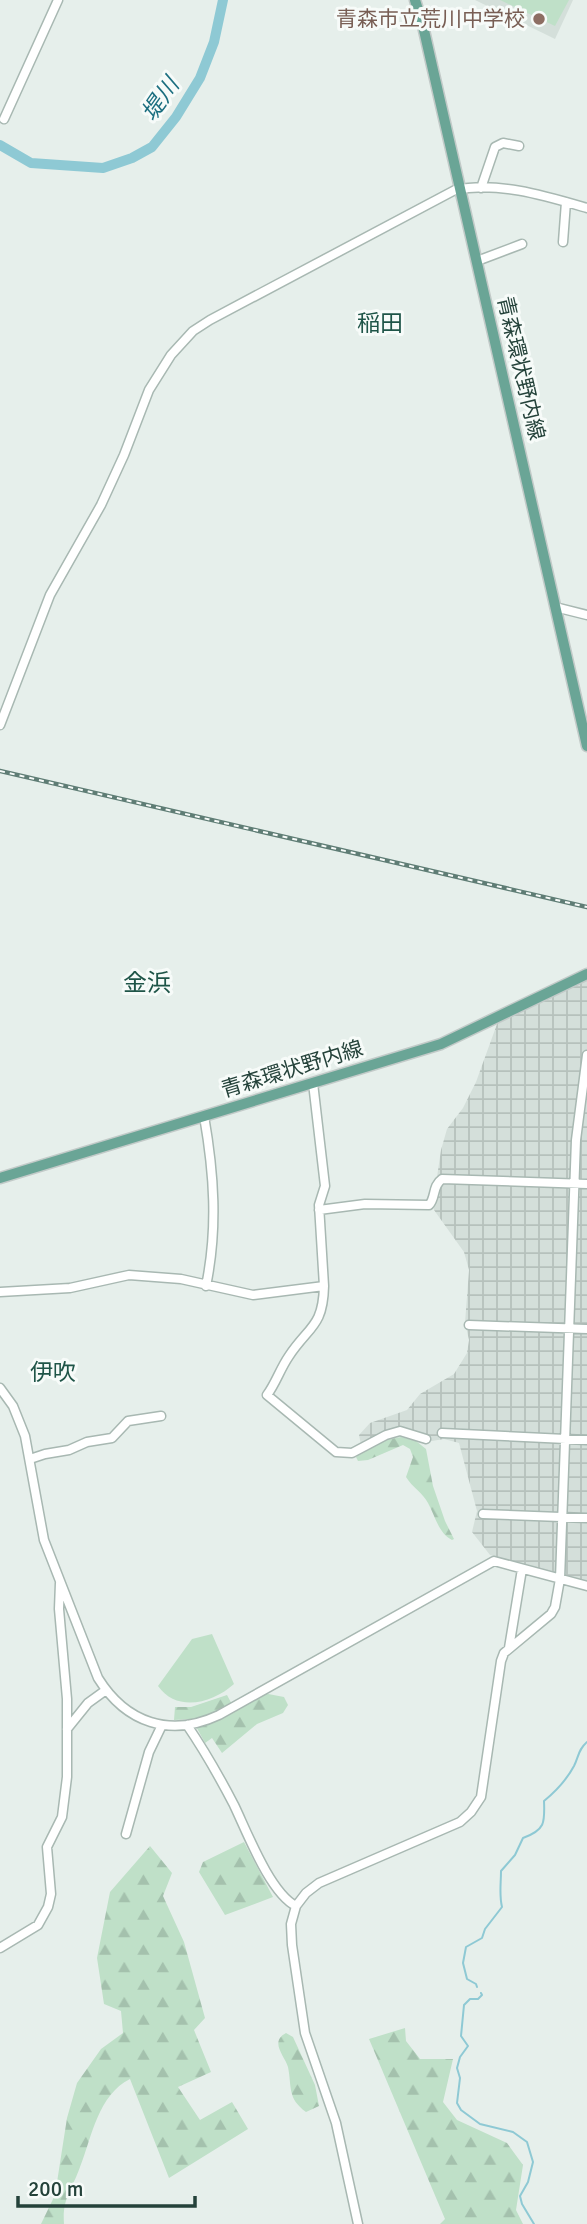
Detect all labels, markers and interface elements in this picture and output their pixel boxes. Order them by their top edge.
place label: 青森市立荒川中学校 [336,6,525,32]
marker: 青森市立荒川中学校 [531,11,547,27]
water label: 堤川 [135,70,187,126]
street label: 青森環状野内線 [492,293,550,443]
district label: 稲田 [357,309,403,338]
district label: 金浜 [123,968,171,998]
street label: 青森環状野内線 [218,1035,366,1103]
district label: 伊吹 [30,1358,76,1387]
scale bar [18,2164,194,2208]
text: 200 m [28,2176,83,2202]

